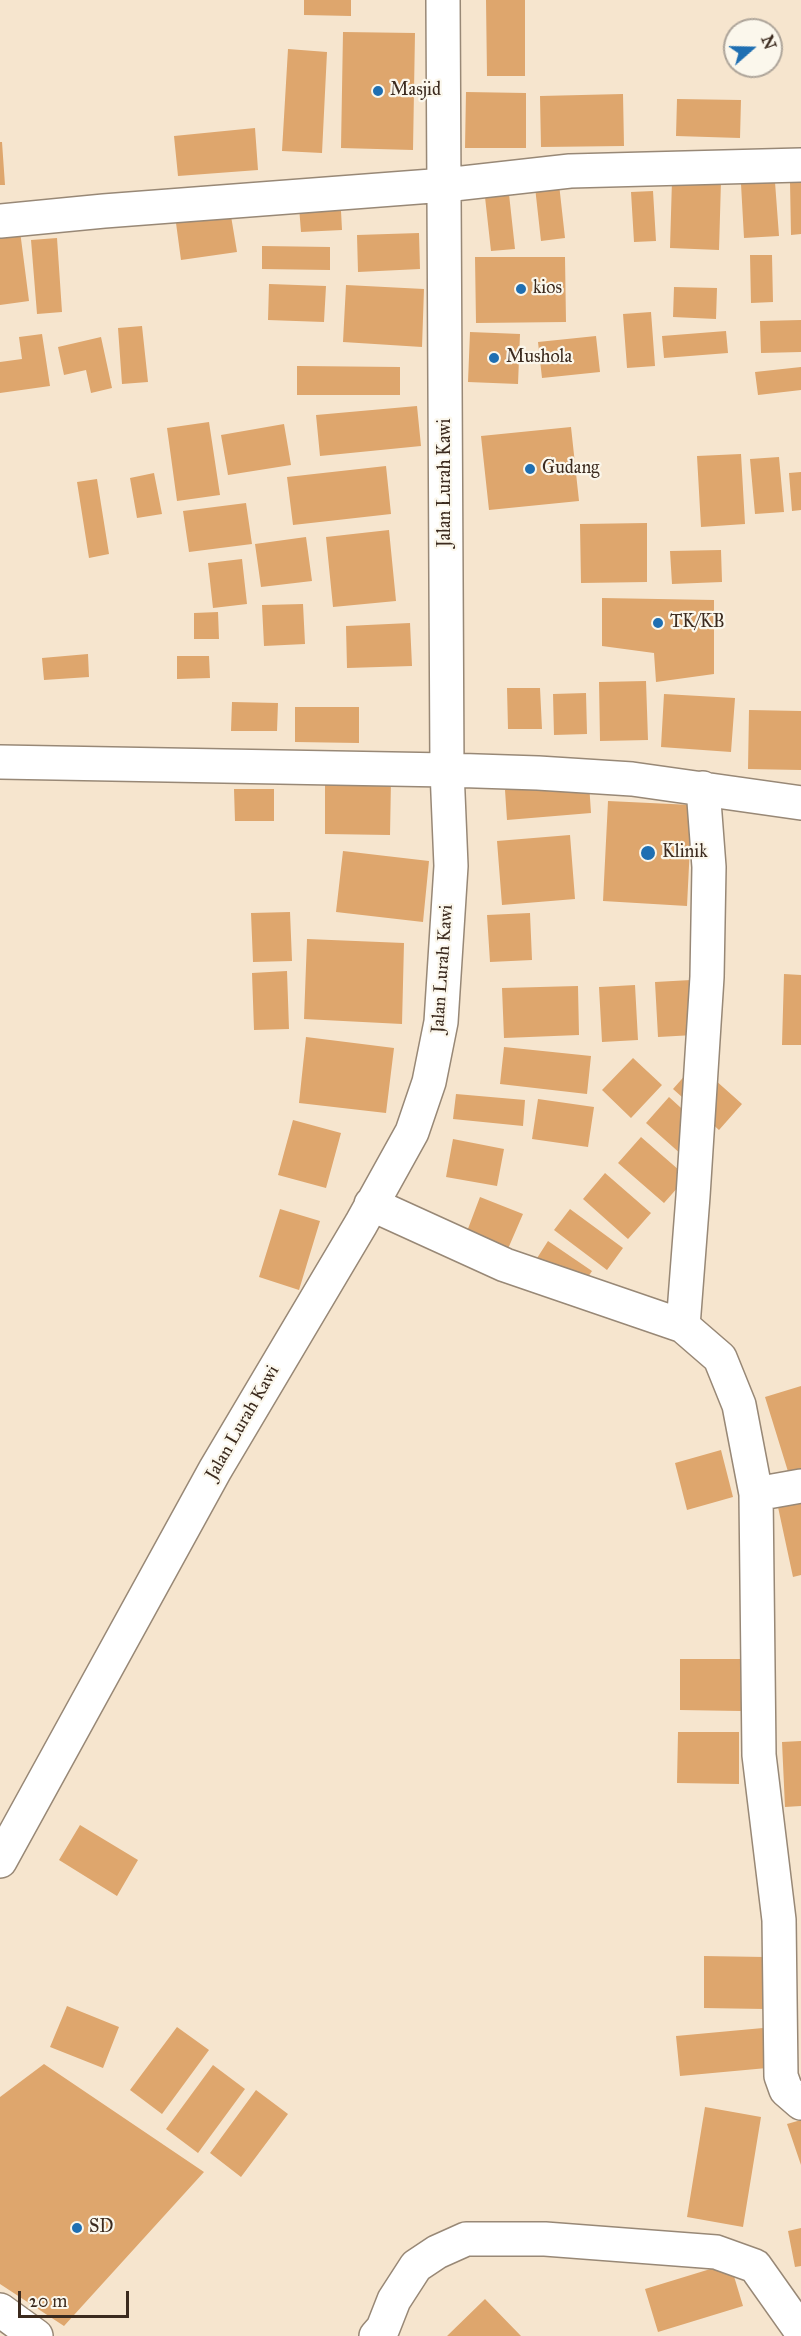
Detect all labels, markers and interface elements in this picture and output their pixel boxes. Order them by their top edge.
north arrow [723,18,783,78]
text: N [757,33,780,52]
place label: Masjid [390,80,441,102]
marker: Masjid [371,84,385,98]
place label: kios [533,278,562,300]
marker: kios [514,282,528,296]
place label: Mushola [506,347,572,369]
marker: Mushola [487,351,501,365]
street label: Jalan Lurah Kawi [435,419,457,547]
place label: Gudang [542,458,600,480]
marker: Gudang [523,462,537,476]
place label: TK/KB [670,612,725,634]
marker: TK/KB [651,616,665,630]
place label: Klinik [662,842,708,864]
marker: Klinik [639,844,657,862]
street label: Jalan Lurah Kawi [428,904,458,1034]
street label: Jalan Lurah Kawi [201,1362,285,1484]
place label: SD [89,2217,114,2239]
marker: SD [70,2221,84,2235]
scale bar [21,2279,132,2317]
text: 20 m [29,2290,67,2312]

